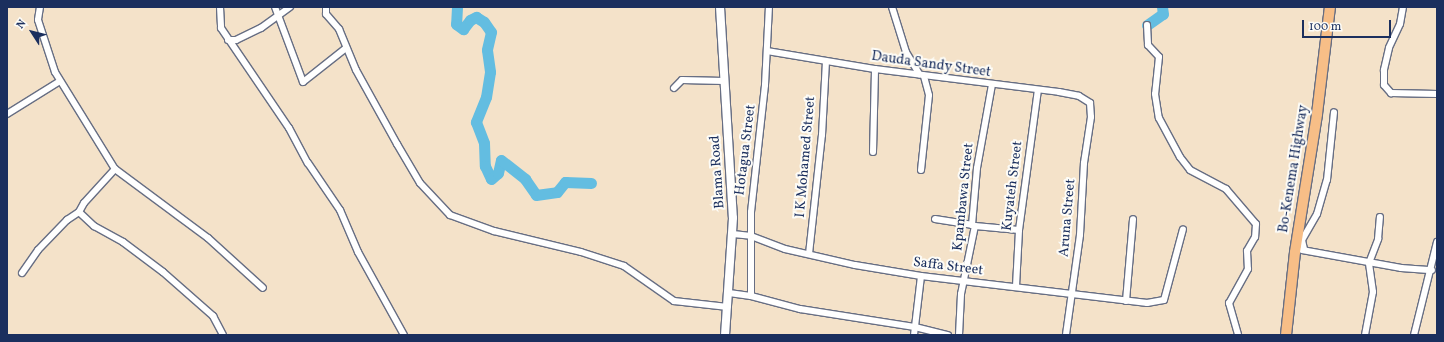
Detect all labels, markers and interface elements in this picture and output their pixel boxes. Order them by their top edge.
north arrow [12,12,52,52]
scale bar [1304,12,1393,38]
text: N [13,17,30,32]
text: 100 m [1309,19,1341,35]
street label: Dauda Sandy Street [870,48,992,82]
street label: I K Mohamed Street [792,96,820,218]
street label: Hotagua Street [732,104,760,196]
street label: Bo-Kenema Highway [1276,104,1312,234]
street label: Blama Road [707,135,729,209]
street label: Kuyateh Street [999,140,1027,232]
street label: Kpambawa Street [950,142,978,252]
street label: Aruna Street [1056,178,1080,258]
street label: Saffa Street [912,254,984,280]

